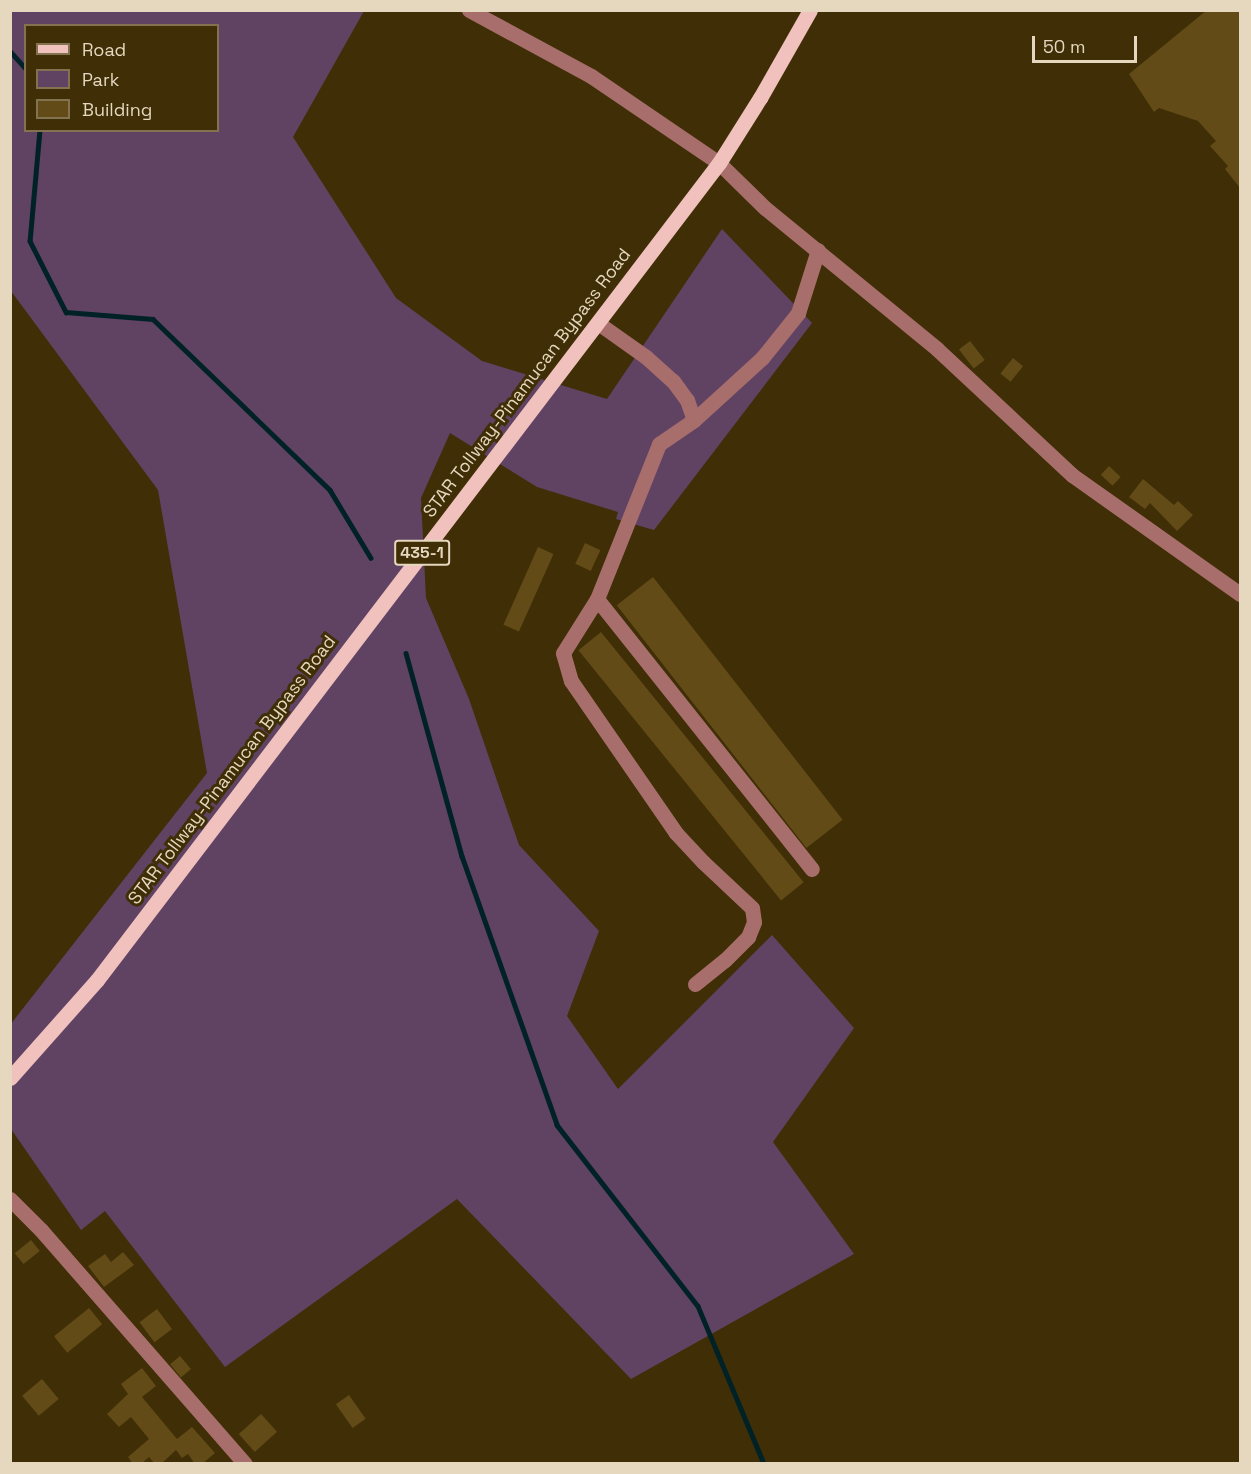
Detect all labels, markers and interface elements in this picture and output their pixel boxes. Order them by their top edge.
legend [24,24,219,132]
scale bar [1035,24,1140,62]
text: 50 m [1043,35,1085,58]
text: Road [82,38,126,61]
text: Park [82,68,119,91]
text: Building [82,98,152,121]
street label: STAR Tollway-Pinamucan Bypass Road [419,244,635,522]
road number: 435-1 [394,540,450,566]
street label: STAR Tollway-Pinamucan Bypass Road [124,631,340,909]

